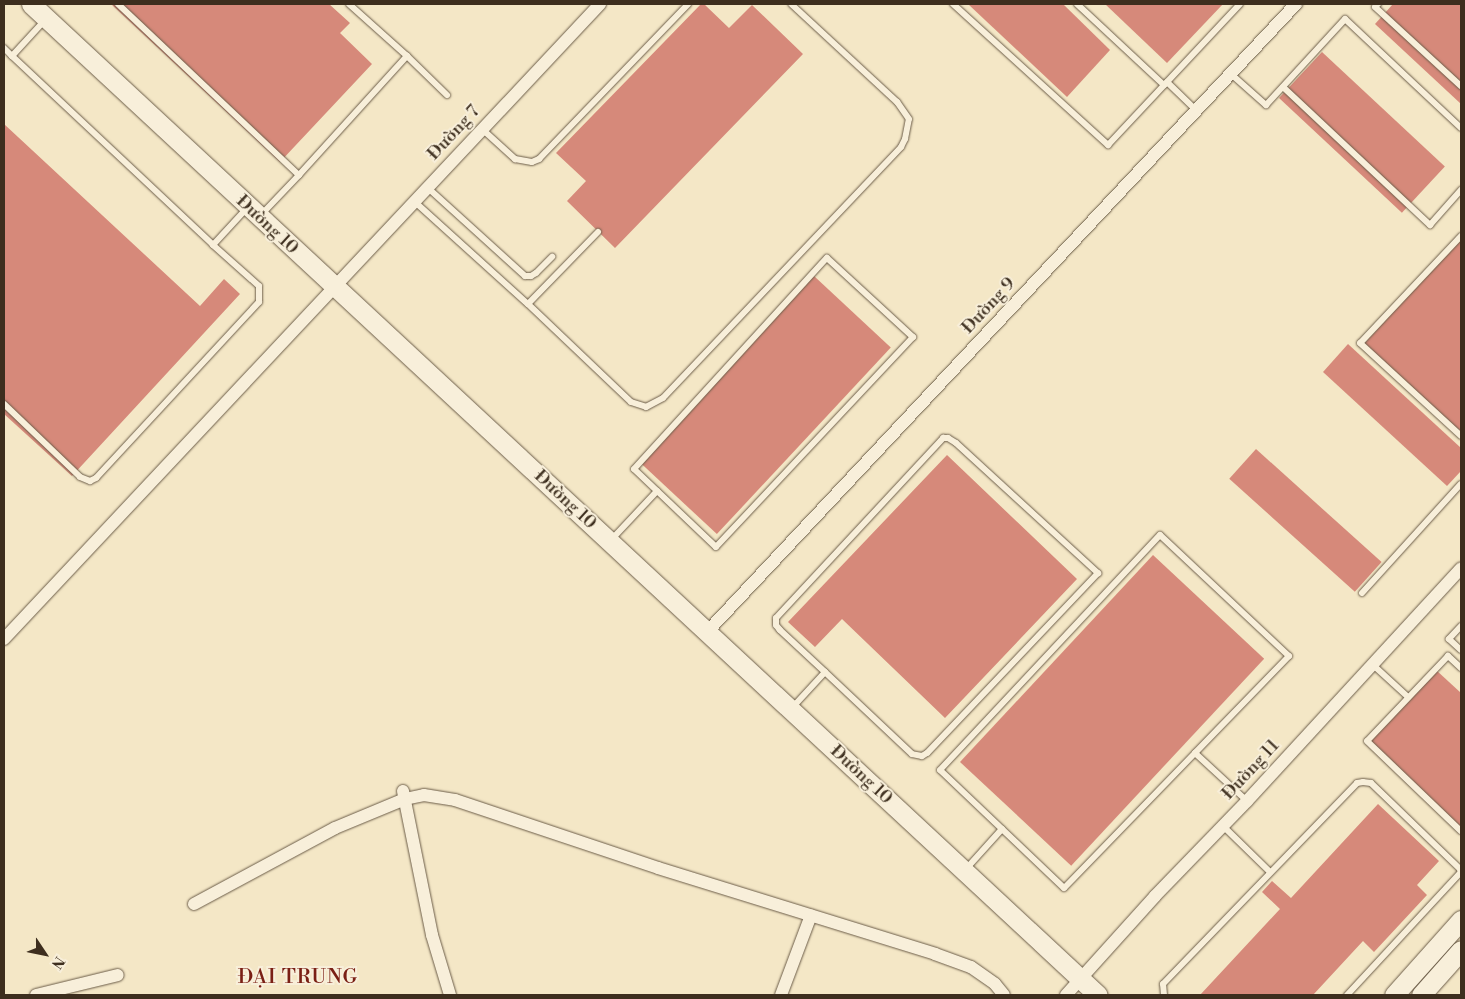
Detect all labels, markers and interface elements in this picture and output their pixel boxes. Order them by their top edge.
street label: Đường 7 [423,101,485,165]
street label: Đường 10 [231,191,303,259]
street label: Đường 9 [958,273,1020,339]
street label: Đường 10 [529,466,601,534]
street label: Đường 11 [1218,735,1284,805]
street label: Đường 10 [825,741,897,809]
north arrow [20,929,70,979]
text: N [47,953,68,972]
district label: ĐẠI TRUNG [237,965,359,989]

